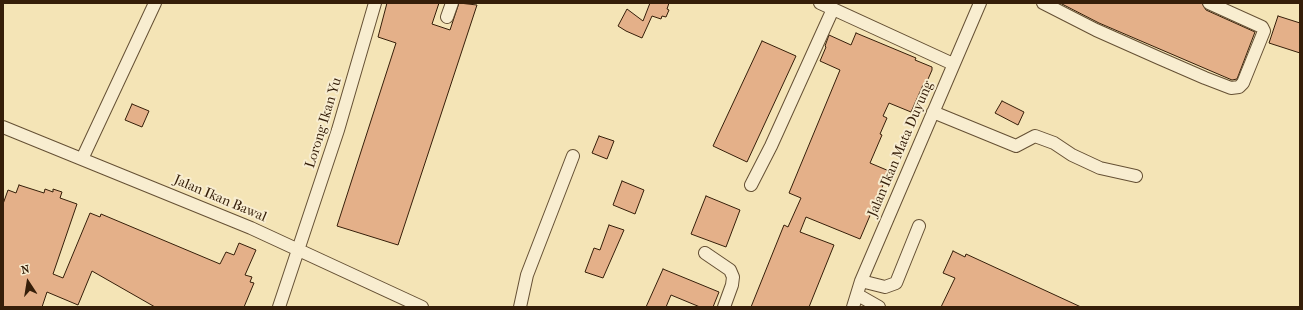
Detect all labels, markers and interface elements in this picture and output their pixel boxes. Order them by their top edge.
street label: Lorong Ikan Yu [302,76,346,170]
street label: Jalan Ikan Mata Duyung [865,78,937,220]
street label: Jalan Ikan Bawal [171,172,269,226]
north arrow [8,262,48,302]
text: N [20,263,31,277]

